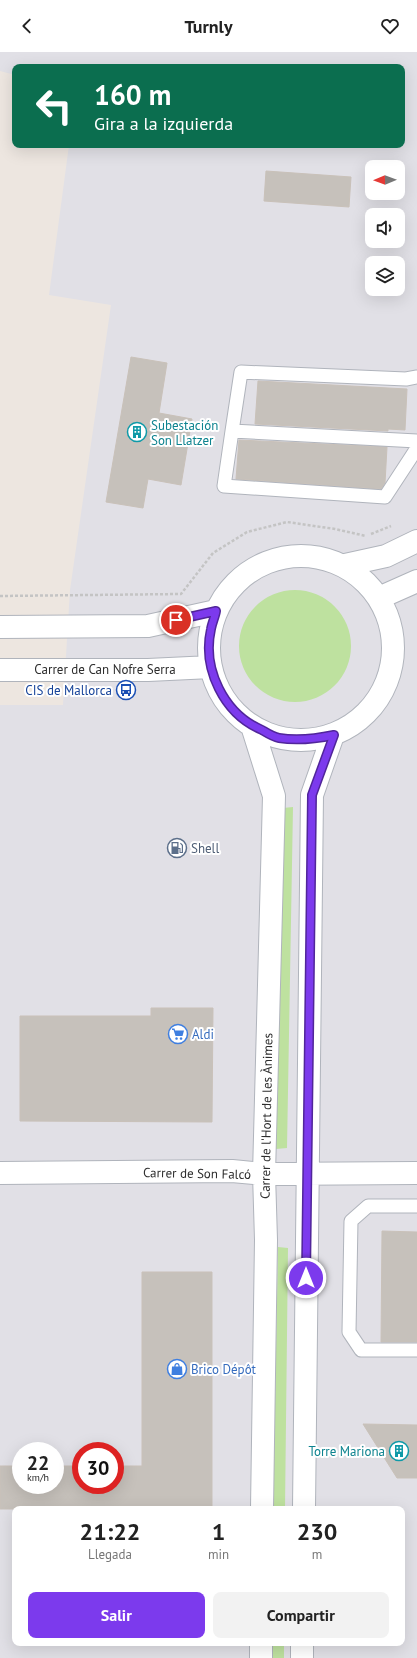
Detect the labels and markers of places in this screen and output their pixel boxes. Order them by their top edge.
place label: Subestación Son Llatzer [151,417,218,449]
building icon: Subestación Son Llatzer [126,421,148,443]
pin [159,603,193,637]
bus stop icon: CIS de Mallorca [115,679,137,701]
place label: CIS de Mallorca [25,682,112,699]
fuel station icon: Shell [166,837,188,859]
place label: Shell [191,840,219,857]
supermarket icon: Aldi [167,1023,189,1045]
place label: Aldi [192,1026,214,1043]
shop icon: Brico Dépôt [166,1358,188,1380]
place label: Brico Dépôt [191,1361,257,1378]
building icon: Torre Mariona [388,1440,410,1462]
place label: Torre Mariona [308,1443,385,1460]

